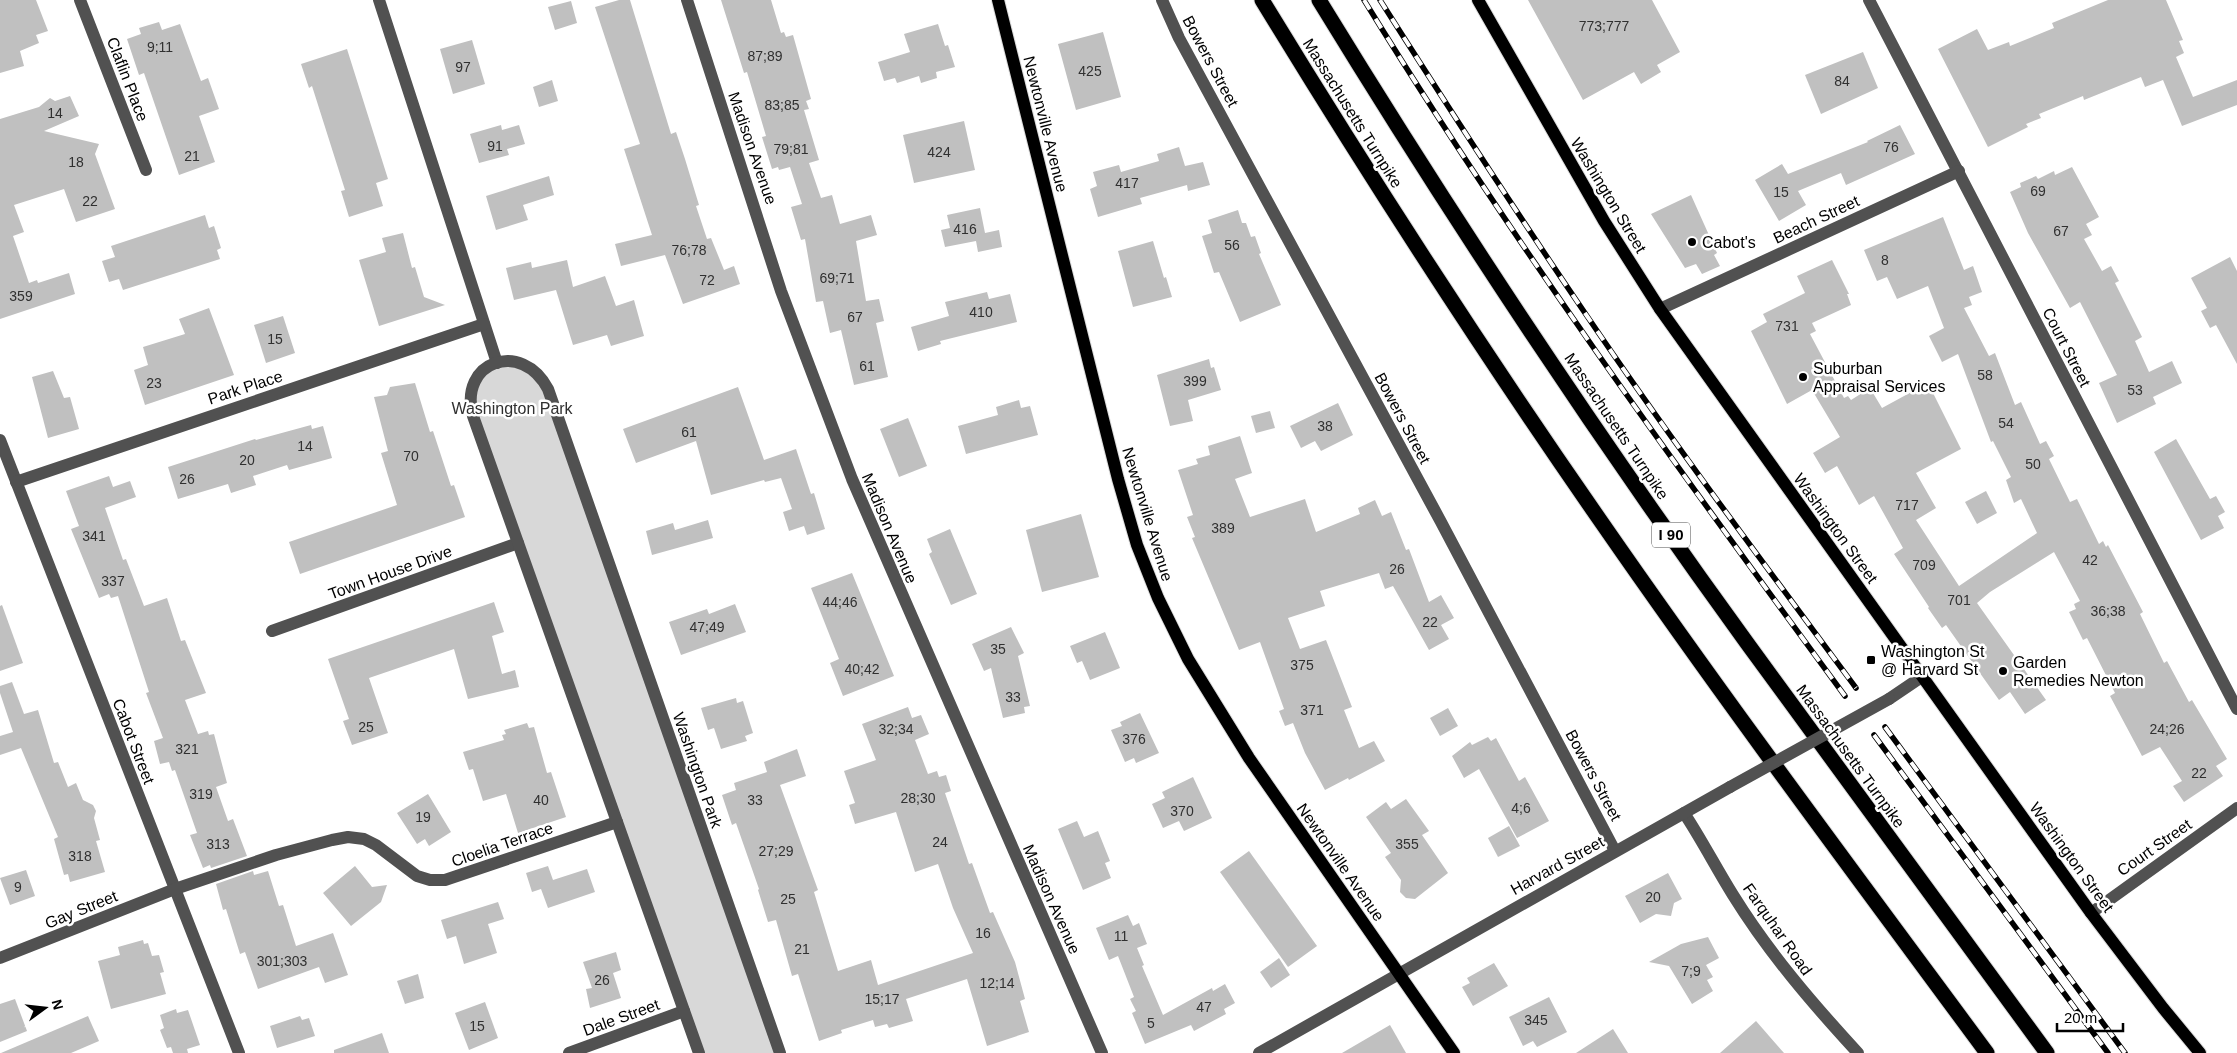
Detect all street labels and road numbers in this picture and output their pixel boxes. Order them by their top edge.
street label: Bowers Street [1179,13,1242,110]
street label: Claflin Place [104,35,151,124]
street label: Massachusetts Turnpike [1300,36,1406,191]
street label: Newtonville Avenue [1020,54,1071,194]
street label: Madison Avenue [725,90,780,207]
street label: Washington Street [1568,135,1650,256]
street label: Beach Street [1771,192,1862,247]
street label: Court Street [2039,305,2094,390]
street label: Massachusetts Turnpike [1561,350,1672,503]
street label: Park Place [206,367,285,408]
street label: Bowers Street [1371,370,1434,467]
street label: Newtonville Avenue [1119,445,1176,583]
street label: Washington Street [1790,470,1881,587]
street label: Madison Avenue [859,471,920,586]
road number: I 90 [1652,522,1690,548]
street label: Town House Drive [326,542,454,603]
street label: Massachusetts Turnpike [1793,682,1908,831]
street label: Cabot Street [110,696,158,787]
street label: Washington Park [670,710,726,831]
street label: Bowers Street [1562,727,1625,824]
street label: Washington Street [2026,799,2117,916]
street label: Newtonville Avenue [1294,800,1388,924]
street label: Court Street [2114,815,2195,879]
street label: Cloelia Terrace [449,819,555,870]
street label: Harvard Street [1508,833,1607,898]
street label: Madison Avenue [1020,842,1083,957]
street label: Farquhar Road [1740,880,1815,978]
street label: Gay Street [43,887,120,932]
street label: Dale Street [581,996,662,1039]

